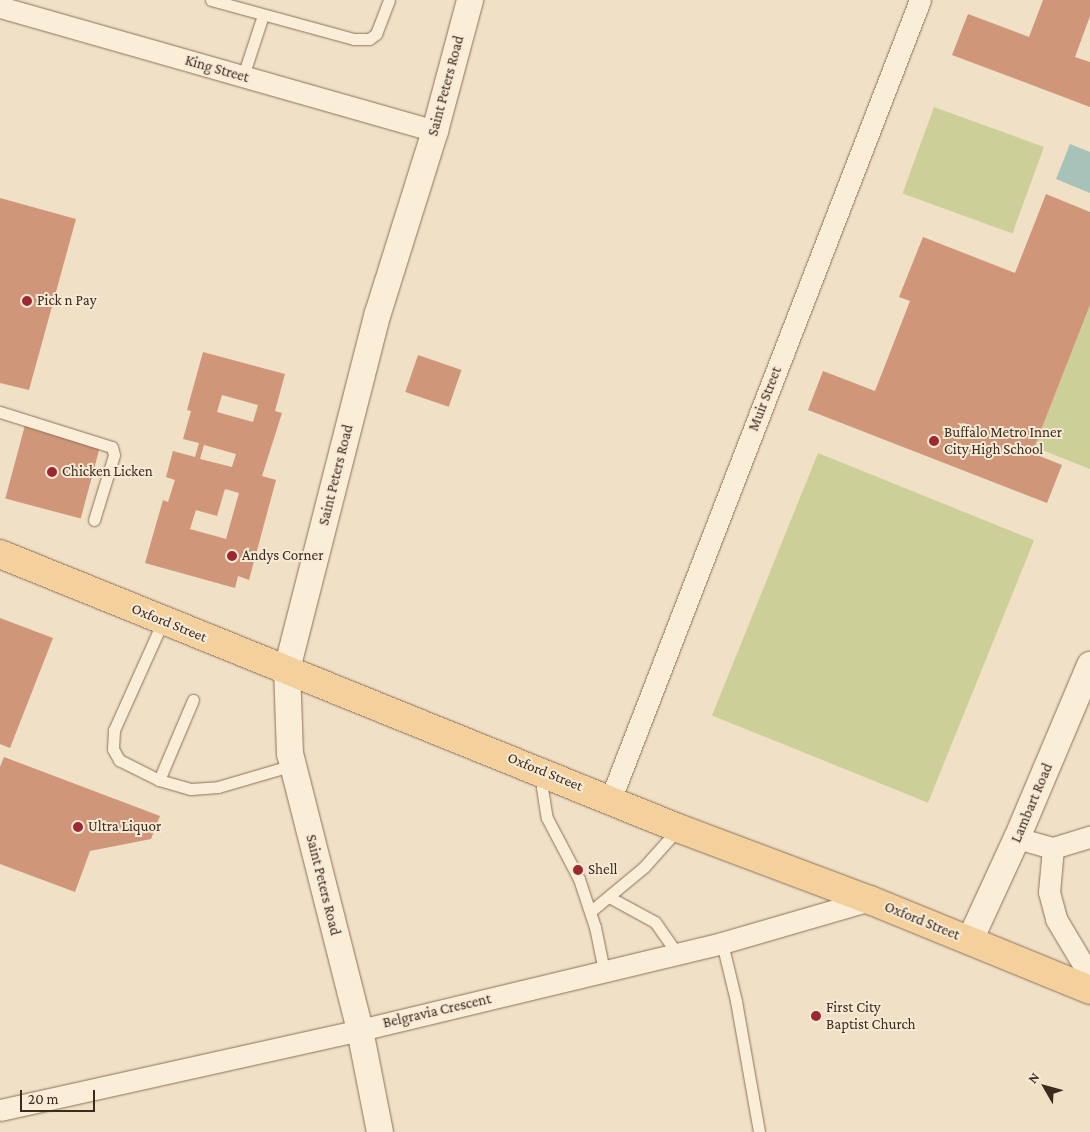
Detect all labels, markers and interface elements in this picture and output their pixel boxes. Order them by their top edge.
street label: Saint Peters Road [424,34,468,138]
street label: King Street [183,51,251,87]
place label: Pick n Pay [37,292,97,310]
marker: Pick n Pay [21,295,33,307]
street label: Muir Street [744,364,786,434]
street label: Saint Peters Road [315,423,357,527]
place label: Buffalo Metro Inner City High School [944,423,1062,458]
marker: Buffalo Metro Inner City High School [928,435,940,447]
place label: Chicken Licken [62,463,153,481]
marker: Chicken Licken [46,466,58,478]
place label: Andys Corner [242,547,324,565]
marker: Andys Corner [226,550,238,562]
street label: Oxford Street [129,600,209,646]
street label: Oxford Street [505,749,585,795]
street label: Lambart Road [1007,761,1057,845]
place label: Ultra Liquor [88,818,161,836]
marker: Ultra Liquor [72,821,84,833]
street label: Saint Peters Road [302,833,344,937]
place label: Shell [588,861,618,879]
marker: Shell [572,864,584,876]
street label: Oxford Street [882,898,962,944]
street label: Belgravia Crescent [381,990,493,1032]
place label: First City Baptist Church [826,998,916,1033]
marker: First City Baptist Church [810,1010,822,1022]
north arrow [1020,1062,1070,1112]
text: N [1024,1069,1042,1086]
scale bar [22,1080,98,1112]
text: 20 m [28,1091,59,1107]

